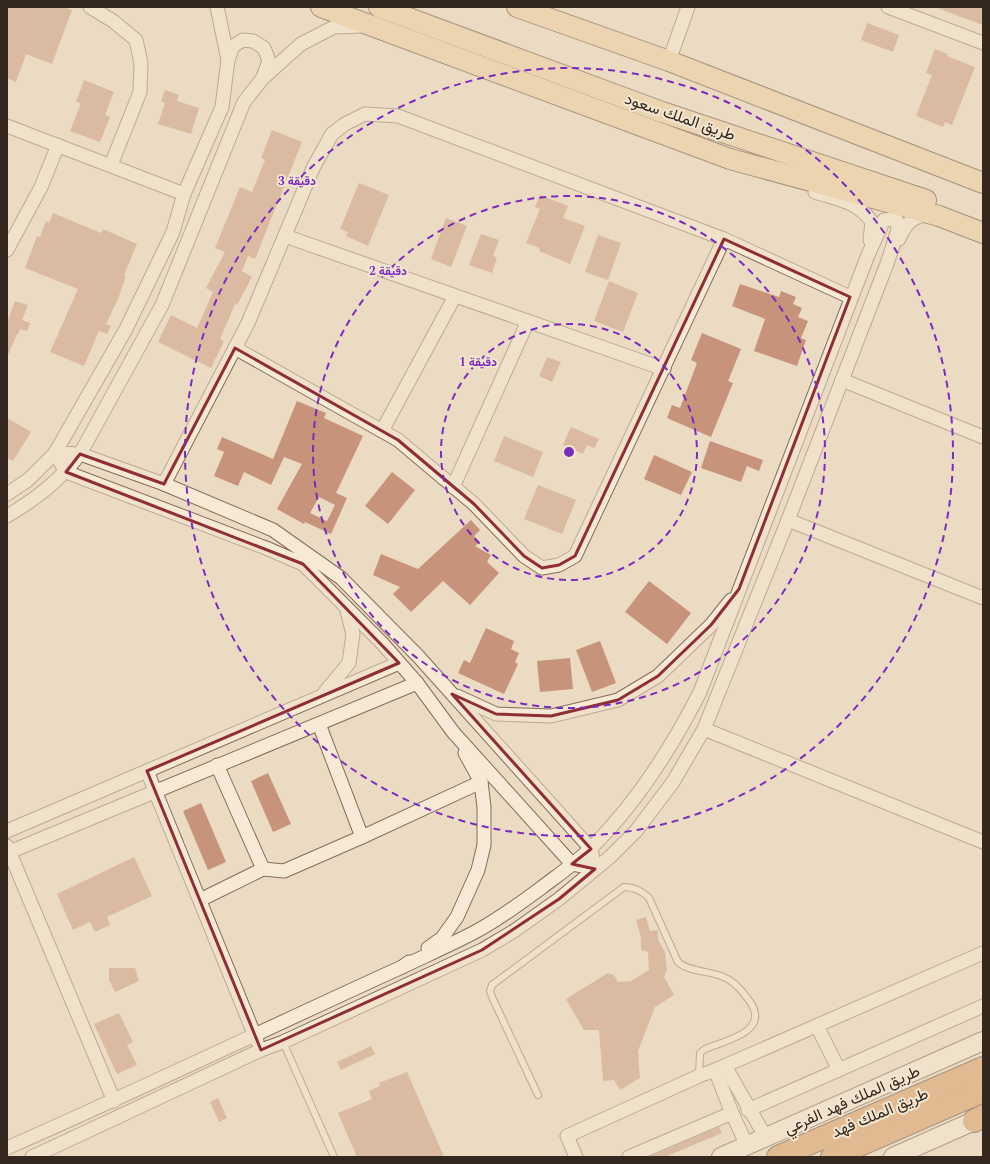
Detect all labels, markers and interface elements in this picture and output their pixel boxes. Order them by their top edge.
street label: طريق الملك سعود [621,87,739,147]
text: 3 دقيقة [278,172,316,191]
text: 2 دقيقة [369,262,407,281]
text: 1 دقيقة [459,353,497,372]
centre of rings [562,445,576,459]
street label: طريق الملك فهد الفرعي [781,1061,923,1139]
street label: طريق الملك فهد [829,1084,931,1142]

